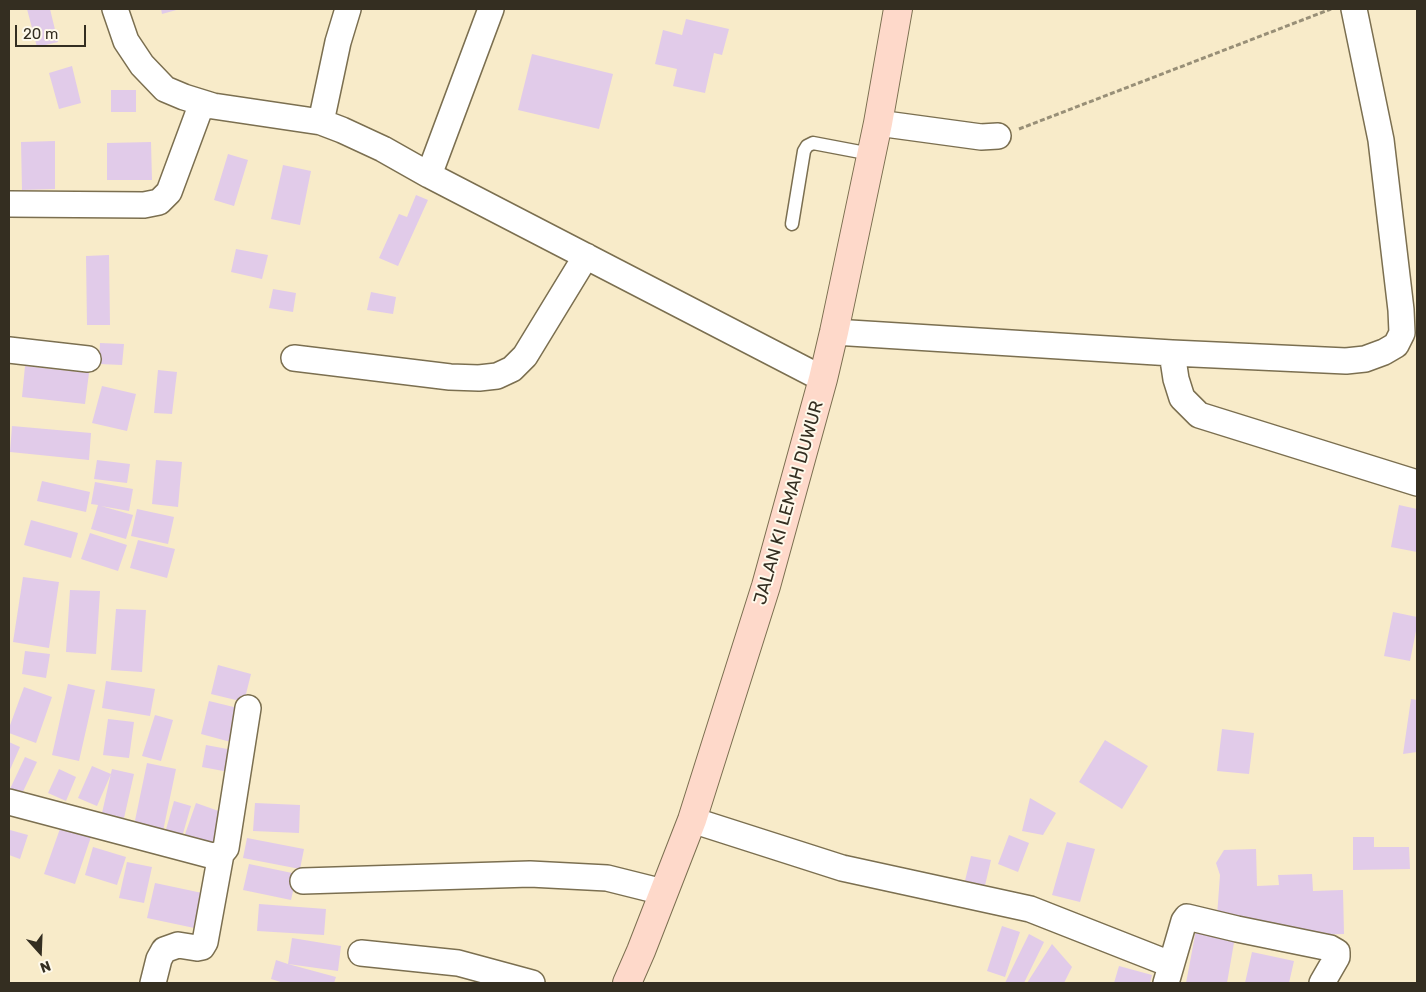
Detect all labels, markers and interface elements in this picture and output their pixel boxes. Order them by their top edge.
scale bar [18,15,89,47]
text: 20 m [23,25,58,43]
street label: JALAN KI LEMAH DUWUR [750,399,828,607]
north arrow [15,927,65,977]
text: N [38,957,53,976]

